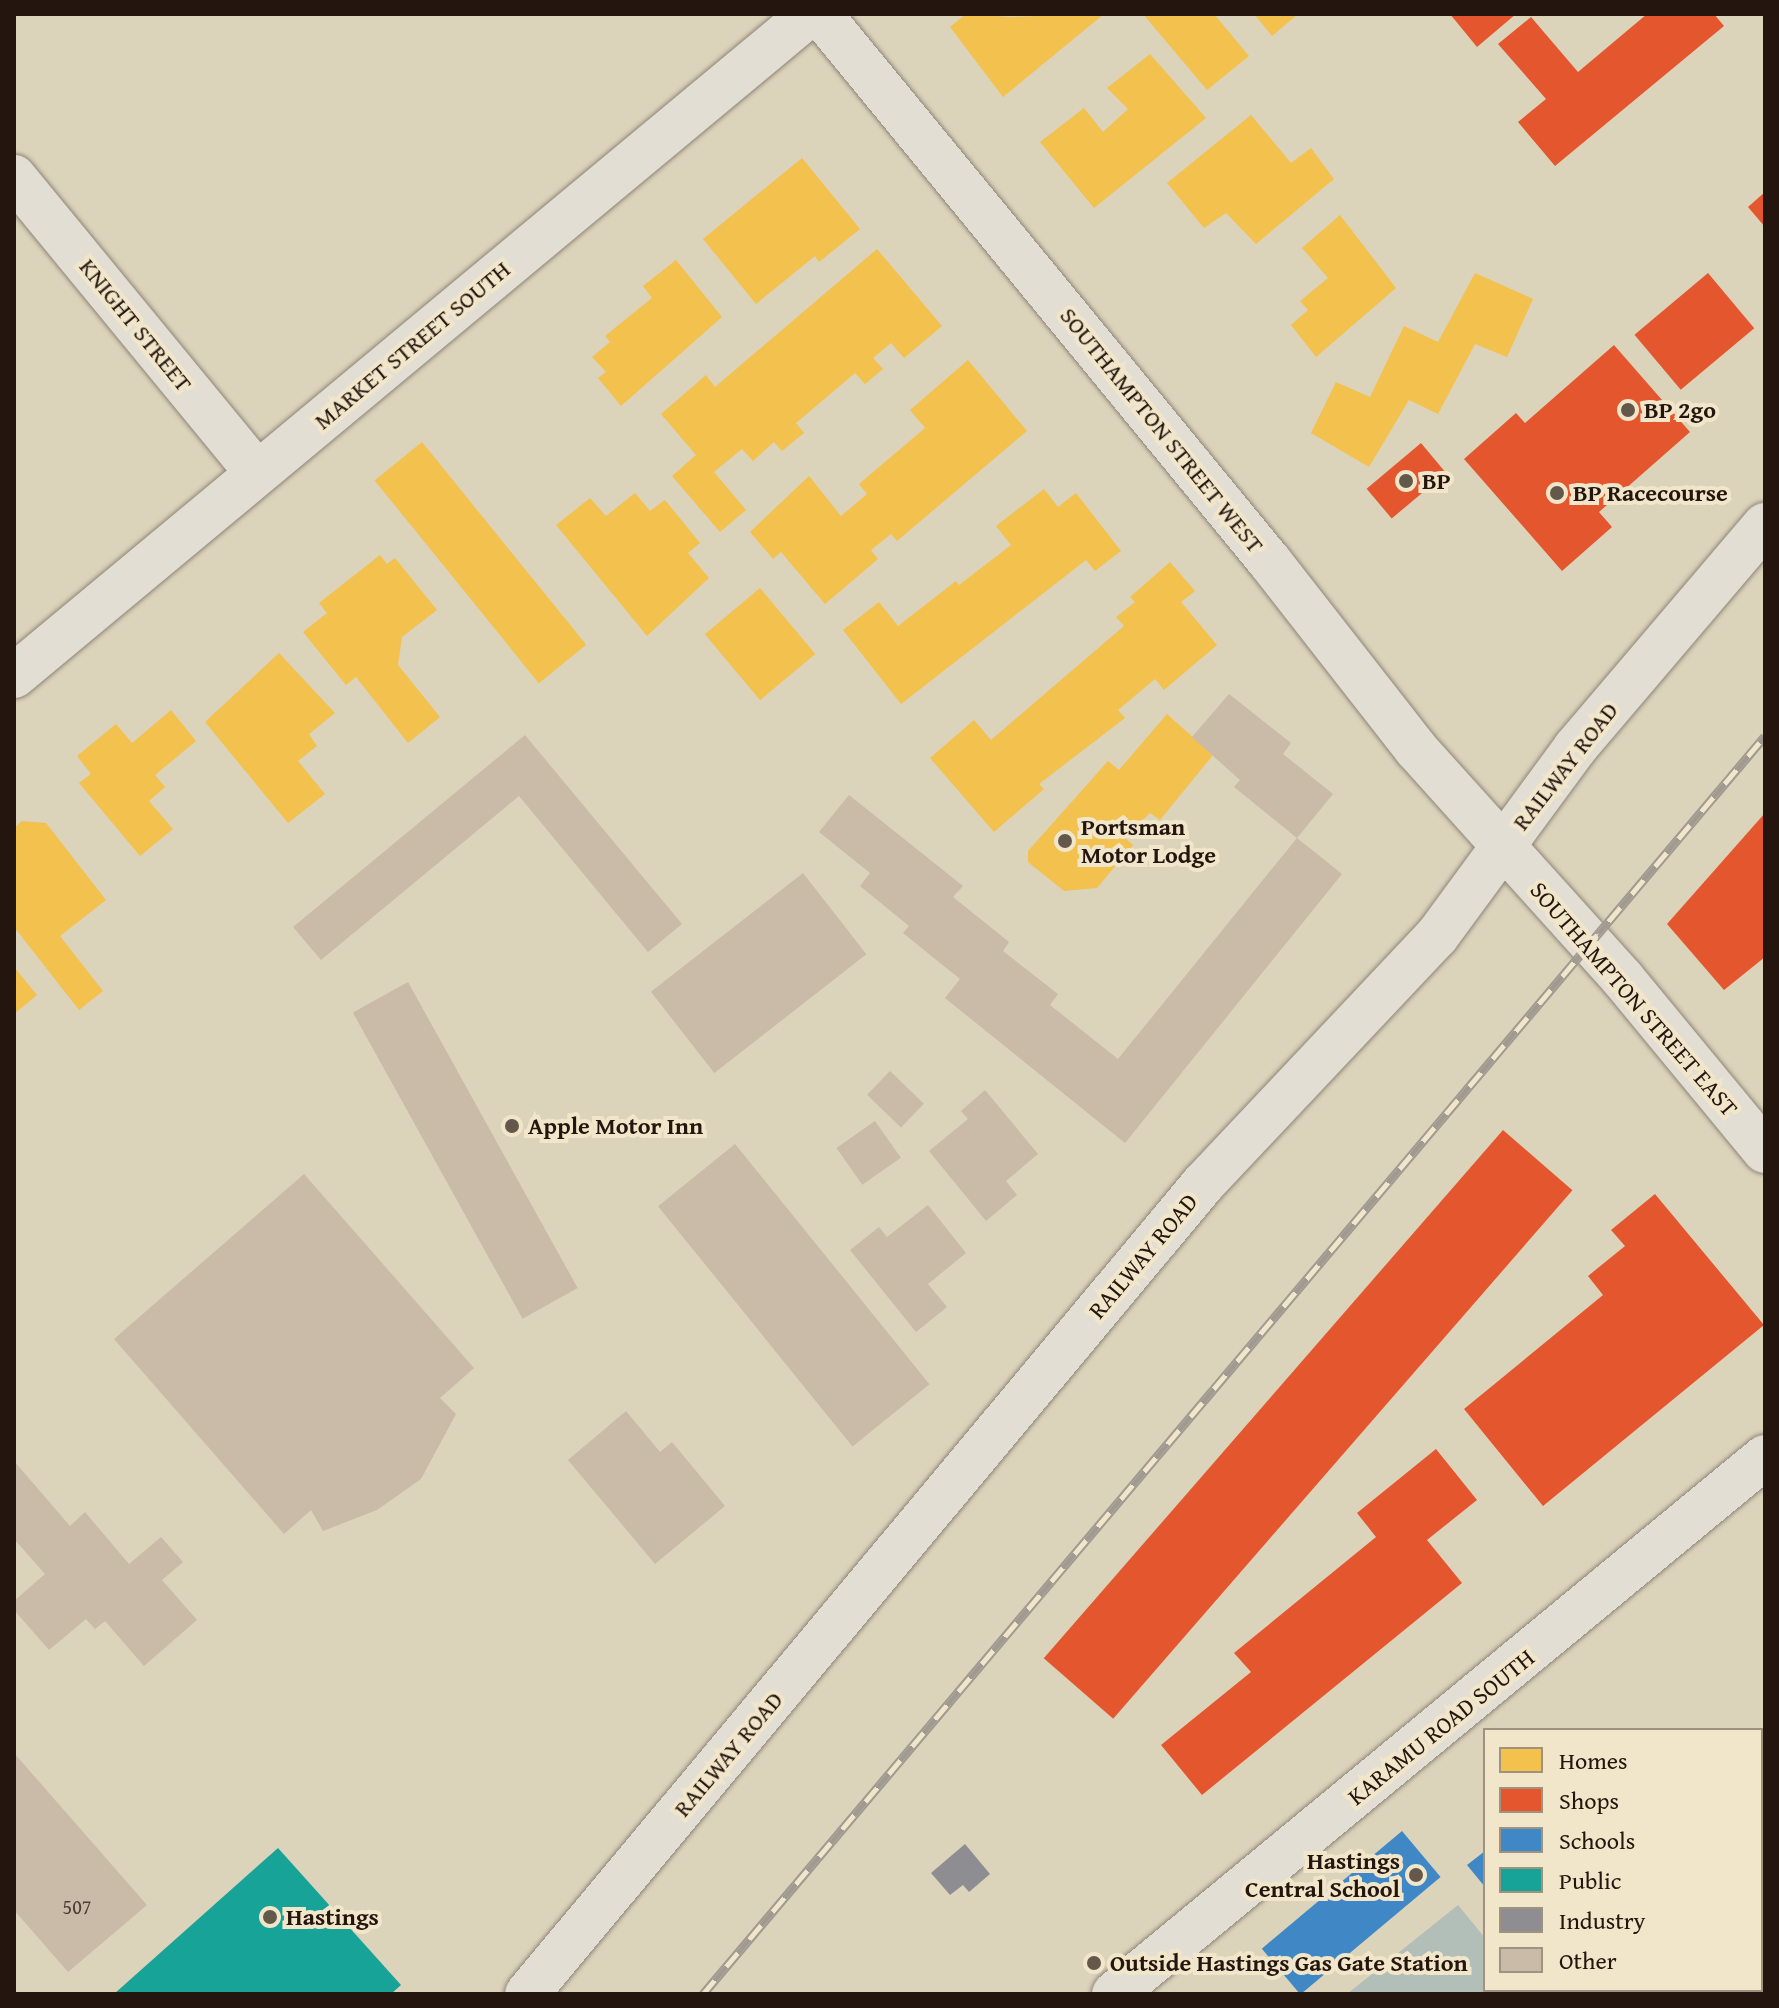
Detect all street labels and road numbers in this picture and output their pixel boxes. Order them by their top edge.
street label: KNIGHT STREET [74,253,198,397]
street label: MARKET STREET SOUTH [308,255,516,435]
street label: SOUTHAMPTON STREET WEST [1054,302,1270,558]
street label: RAILWAY ROAD [1506,696,1624,836]
street label: SOUTHAMPTON STREET EAST [1524,876,1744,1122]
street label: RAILWAY ROAD [1082,1188,1204,1324]
street label: KARAMU ROAD SOUTH [1342,1643,1540,1811]
street label: RAILWAY ROAD [667,1686,789,1822]

